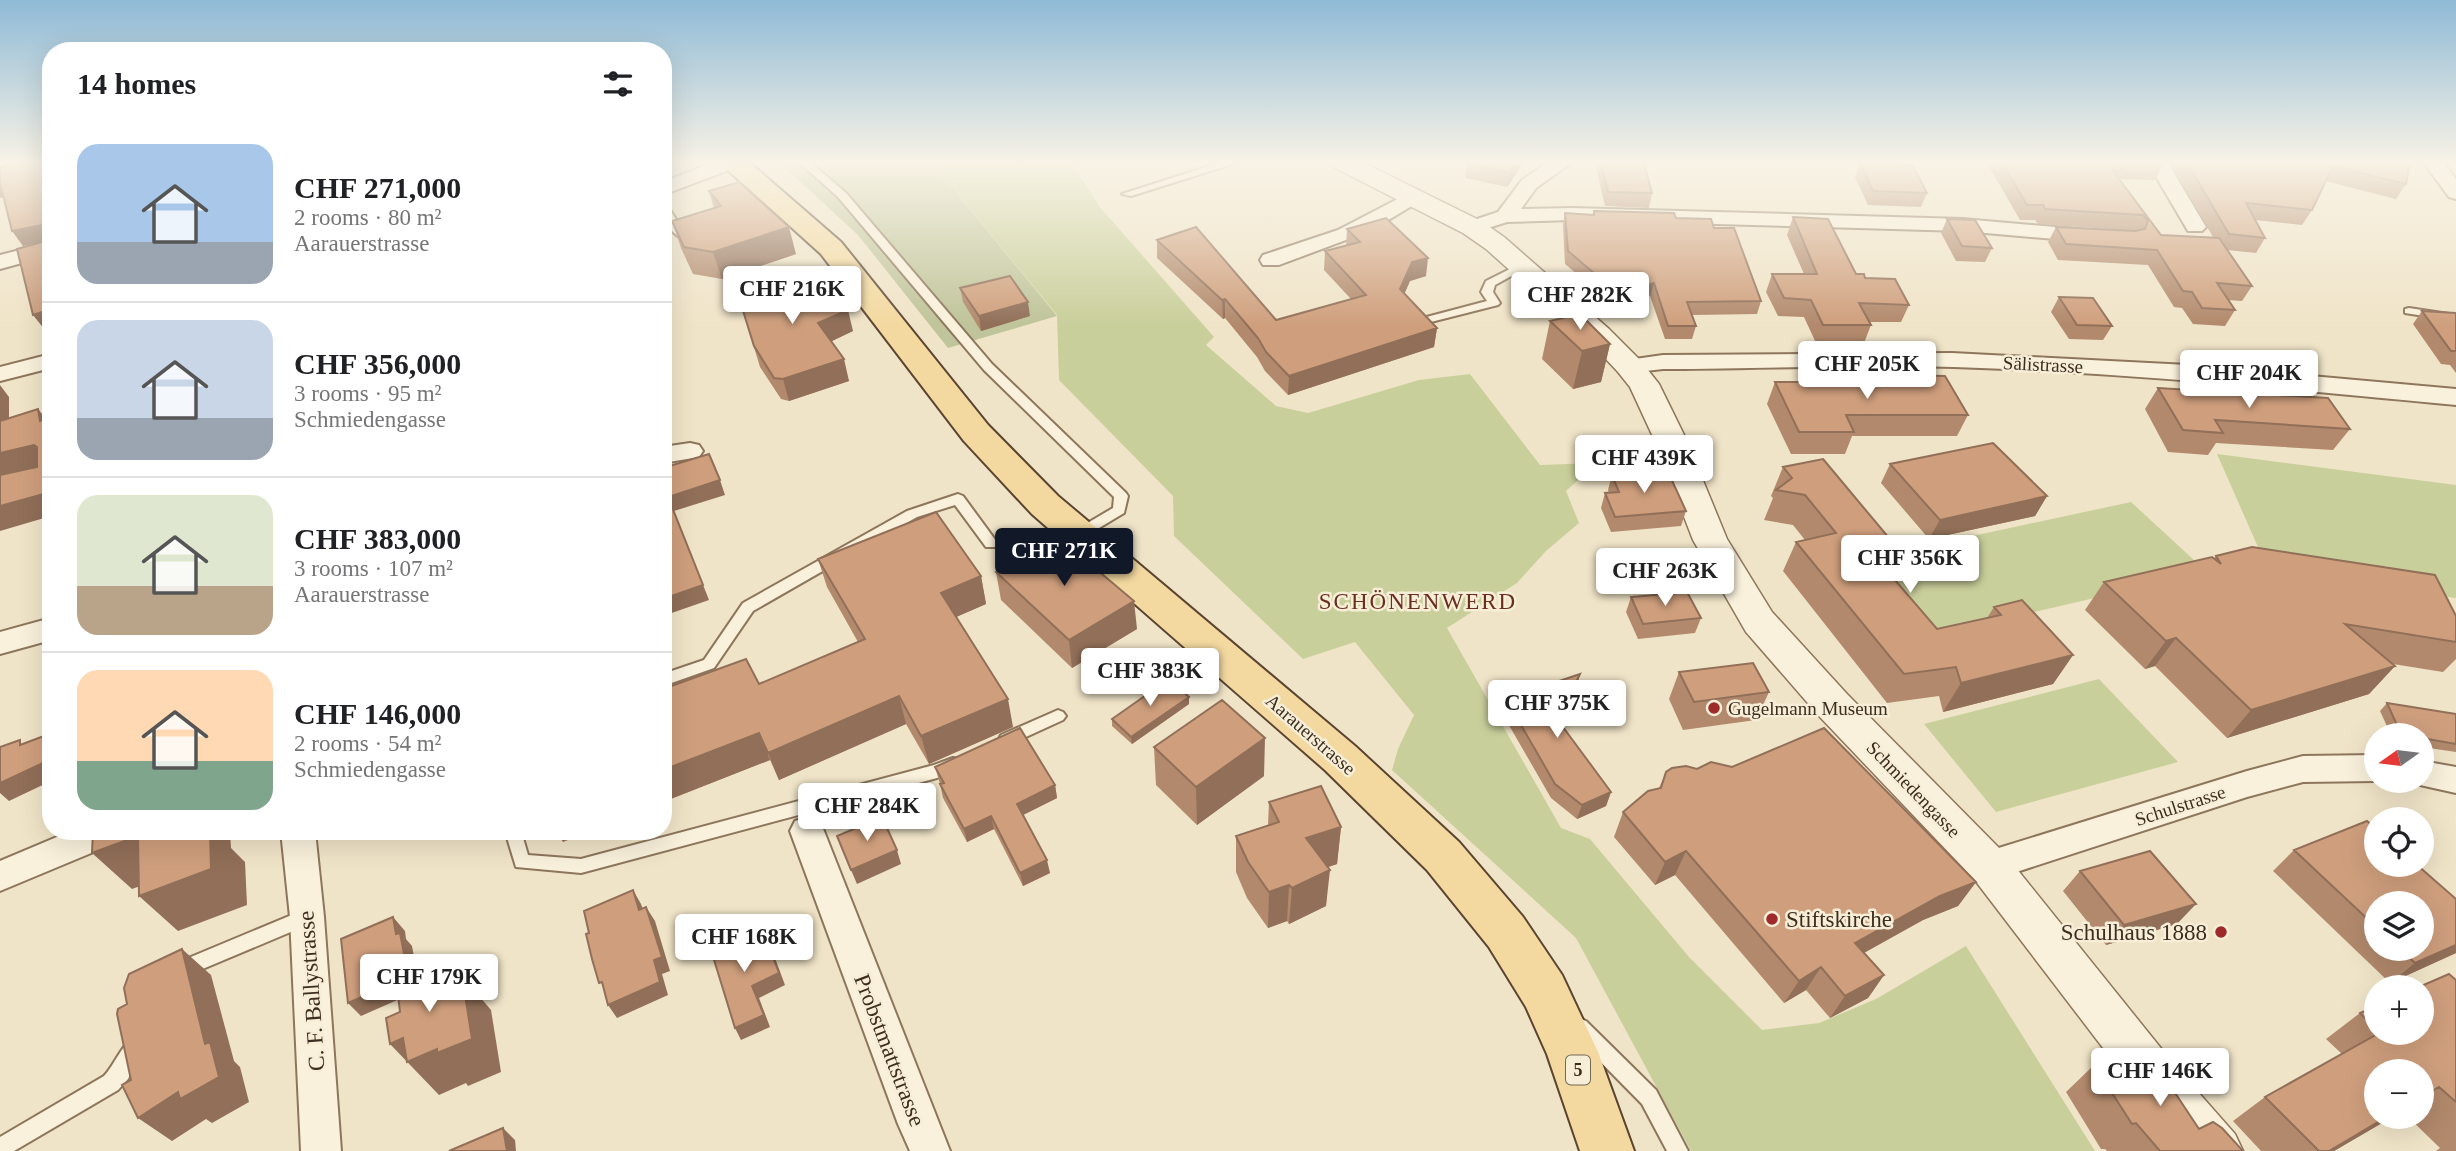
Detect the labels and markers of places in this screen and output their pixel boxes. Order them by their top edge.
pin: CHF 216K [720,266,864,326]
pin: CHF 282K [1508,272,1652,332]
pin: CHF 205K [1795,342,1939,401]
pin: CHF 204K [2177,350,2321,410]
pin: CHF 439K [1572,435,1716,495]
pin: CHF 271K [992,528,1136,588]
pin: CHF 356K [1838,536,1982,595]
pin: CHF 263K [1593,548,1737,608]
pin: CHF 383K [1078,648,1222,708]
pin: CHF 375K [1485,680,1629,740]
place label: Gugelmann Museum [1728,698,1888,719]
marker: Gugelmann Museum [1706,700,1722,716]
pin: CHF 284K [795,784,939,843]
place label: Stiftskirche [1786,907,1892,932]
marker: Stiftskirche [1764,911,1780,927]
pin: CHF 168K [672,914,816,974]
place label: Schulhaus 1888 [2061,920,2207,945]
marker: Schulhaus 1888 [2213,924,2229,940]
pin: CHF 179K [357,954,501,1014]
pin: CHF 146K [2088,1048,2232,1108]

